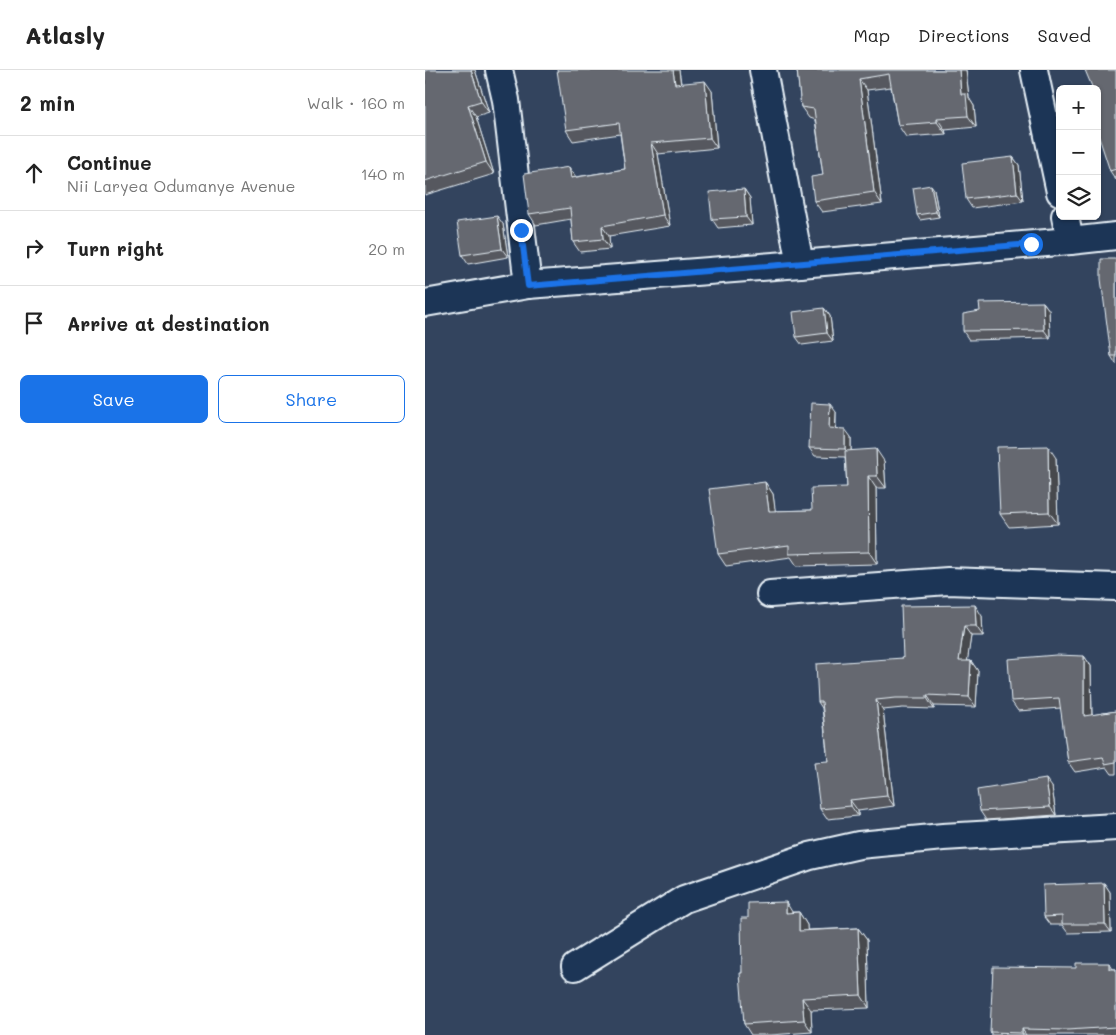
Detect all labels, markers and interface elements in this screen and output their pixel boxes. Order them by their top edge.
text: Atlasly [25,19,105,50]
text: Map [853,23,890,47]
text: Directions [918,23,1010,47]
text: Saved [1038,23,1091,47]
map controls [1056,85,1101,220]
button: + [1056,85,1101,130]
text: 2 min [20,89,75,116]
text: Walk · 160 m [307,92,405,113]
button: − [1056,130,1101,175]
text: Continue [67,150,152,175]
icon: ahead [20,159,48,187]
text: 140 m [361,163,405,184]
text: Nii Laryea Odumanye Avenue [67,175,295,196]
button: layers [1056,175,1101,220]
route end [510,219,533,242]
route start [1020,233,1043,256]
icon: right [20,234,48,262]
text: Turn right [67,236,164,261]
text: 20 m [368,238,405,259]
icon: arrive [20,309,48,337]
text: Arrive at destination [67,311,270,336]
button: Save [20,375,208,423]
button: Share [218,375,405,423]

